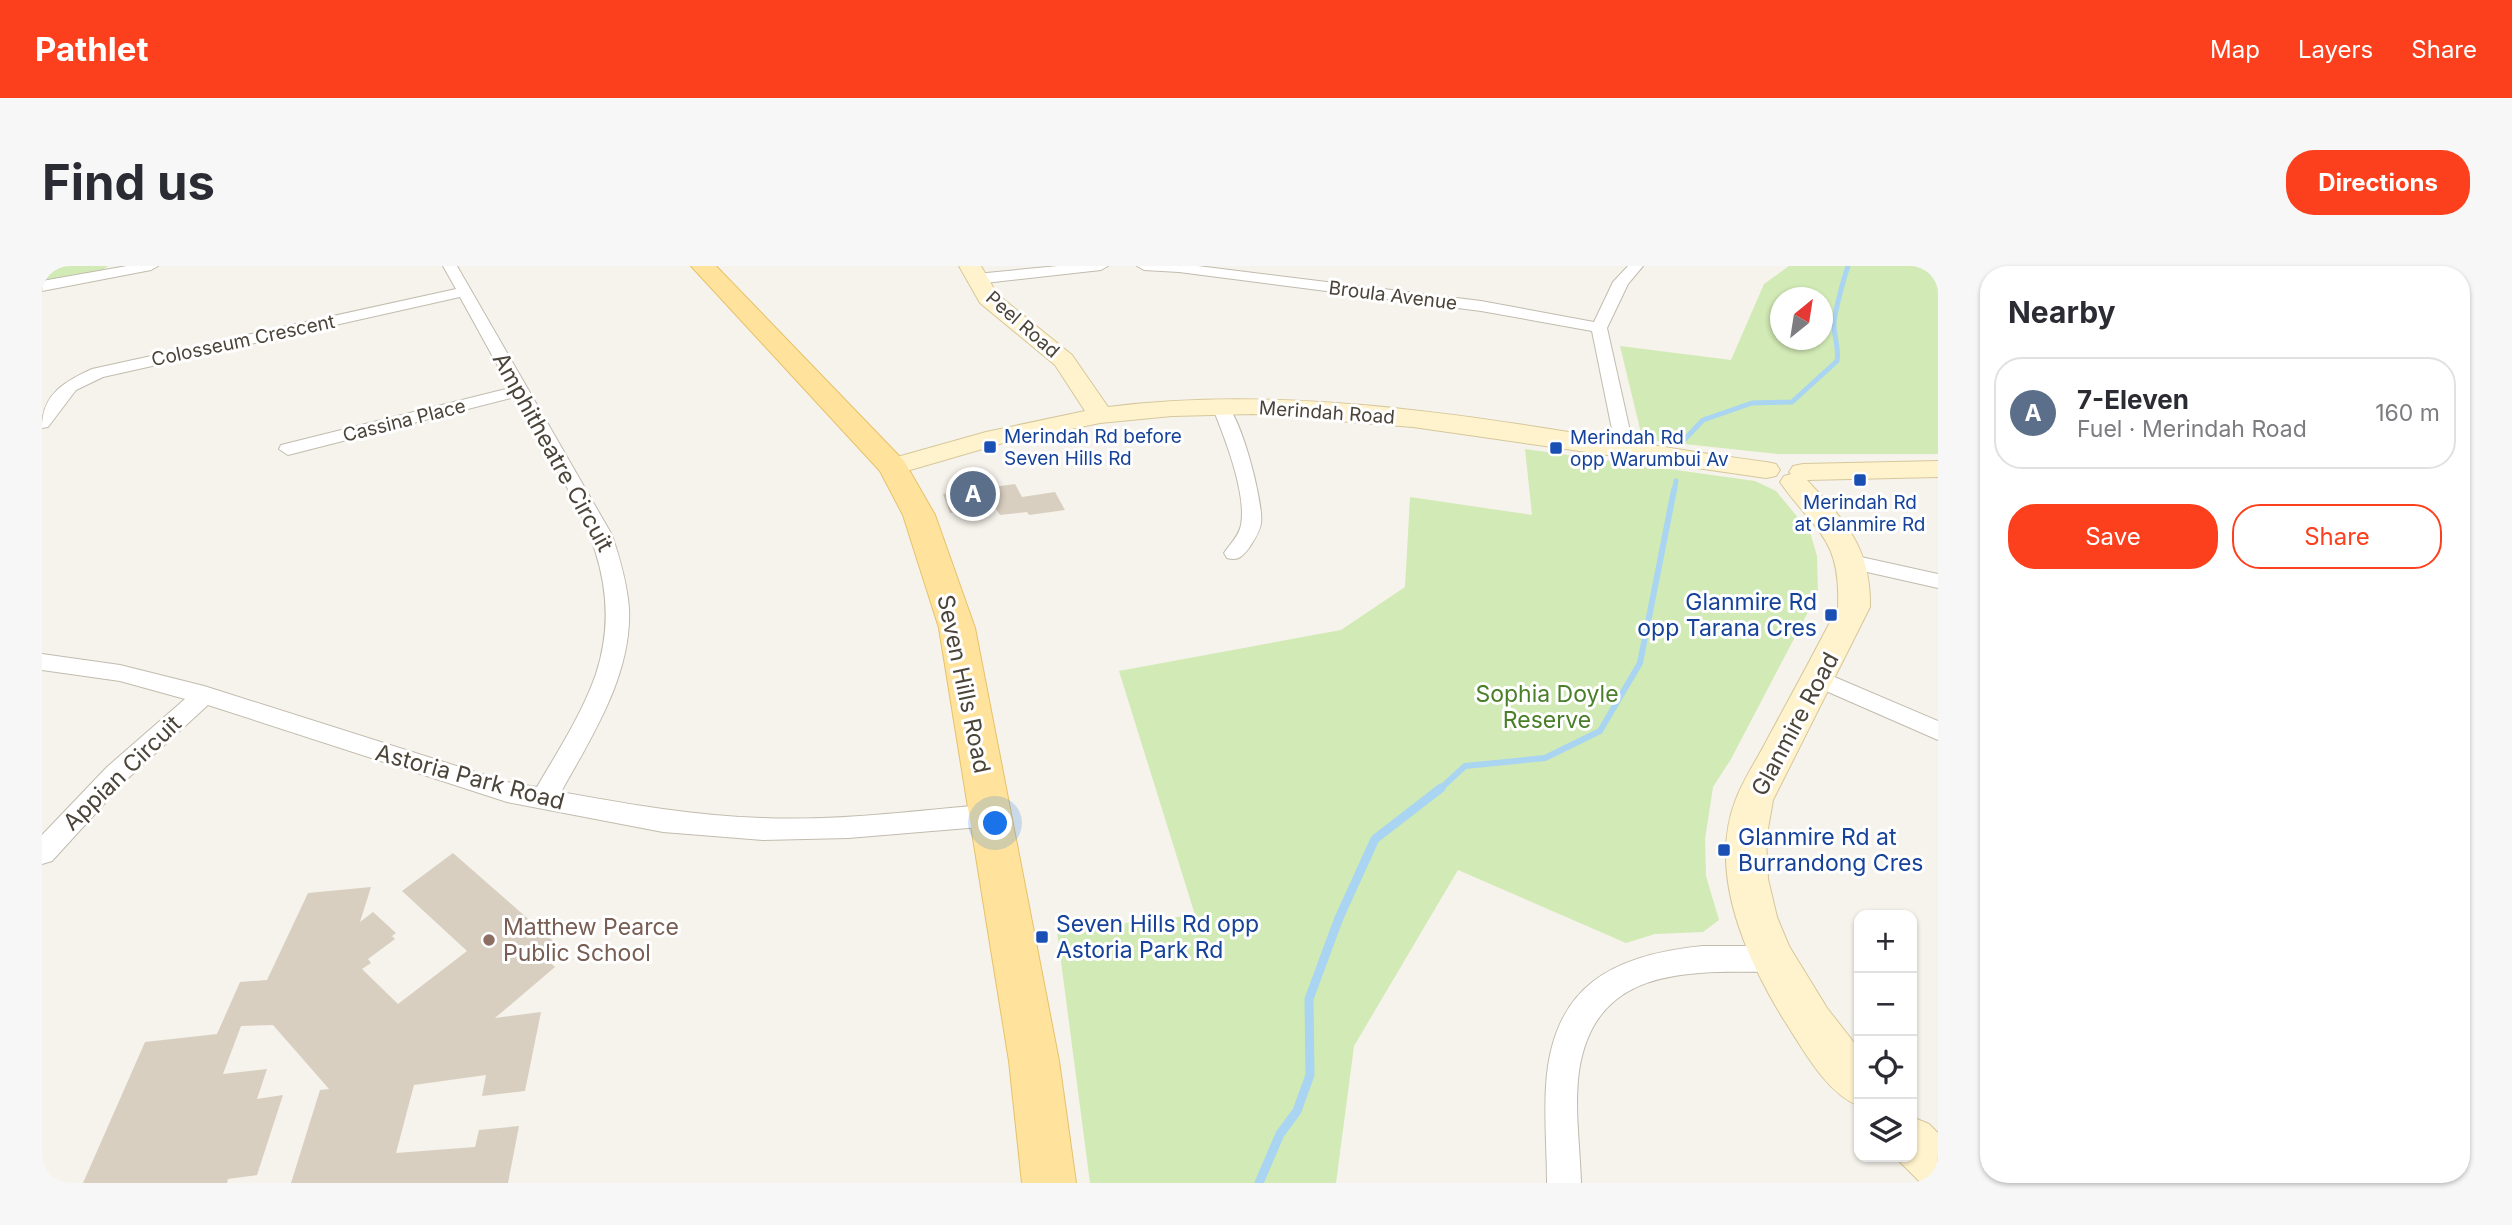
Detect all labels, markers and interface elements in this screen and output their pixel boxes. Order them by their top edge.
text: Pathlet [35,29,149,69]
text: Map [2210,35,2260,64]
text: Layers [2298,35,2373,64]
text: Share [2411,35,2477,64]
button: Directions [2286,150,2470,215]
text: Find us [42,153,215,212]
street label: Broula Avenue [1327,276,1458,315]
street label: Peel Road [981,286,1064,363]
north arrow [1770,287,1833,350]
text: Nearby [2008,294,2116,330]
street label: Colosseum Crescent [149,310,337,371]
street label: Amphitheatre Circuit [487,348,620,557]
text: 7-Eleven [2077,384,2189,415]
street label: Cassina Place [340,394,468,447]
street label: Merindah Road [1258,396,1396,429]
text: A [2024,399,2042,427]
text: 160 m [2375,399,2440,427]
text: Fuel · Merindah Road [2077,415,2307,443]
place label: Merindah Rd before Seven Hills Rd [1004,425,1182,470]
place label: Merindah Rd opp Warumbui Av [1570,426,1729,471]
marker: Merindah Rd before Seven Hills Rd [982,439,998,455]
marker: Merindah Rd opp Warumbui Av [1548,440,1564,456]
pin: A [950,468,996,520]
marker: Merindah Rd at Glanmire Rd [1852,472,1868,488]
place label: Merindah Rd at Glanmire Rd [1795,491,1926,536]
button: Save [2008,504,2218,569]
button: Share [2232,504,2442,569]
place label: Glanmire Rd opp Tarana Cres [1637,588,1817,642]
street label: Seven Hills Road [931,592,997,776]
marker: Glanmire Rd opp Tarana Cres [1823,607,1839,623]
street label: Glanmire Road [1745,647,1845,801]
park label: Sophia Doyle Reserve [1475,680,1619,734]
street label: Appian Circuit [57,709,187,836]
street label: Astoria Park Road [373,738,567,816]
your location [978,806,1012,840]
place label: Glanmire Rd at Burrandong Cres [1738,823,1924,877]
marker: Glanmire Rd at Burrandong Cres [1716,842,1732,858]
place label: Seven Hills Rd opp Astoria Park Rd [1056,910,1259,964]
map controls [1854,910,1917,1162]
button: + [1854,910,1917,973]
place label: Matthew Pearce Public School [503,913,679,967]
marker: Seven Hills Rd opp Astoria Park Rd [1034,929,1050,945]
marker: Matthew Pearce Public School [481,932,497,948]
button: − [1854,973,1917,1036]
button: locate [1854,1036,1917,1099]
button: layers [1854,1099,1917,1162]

